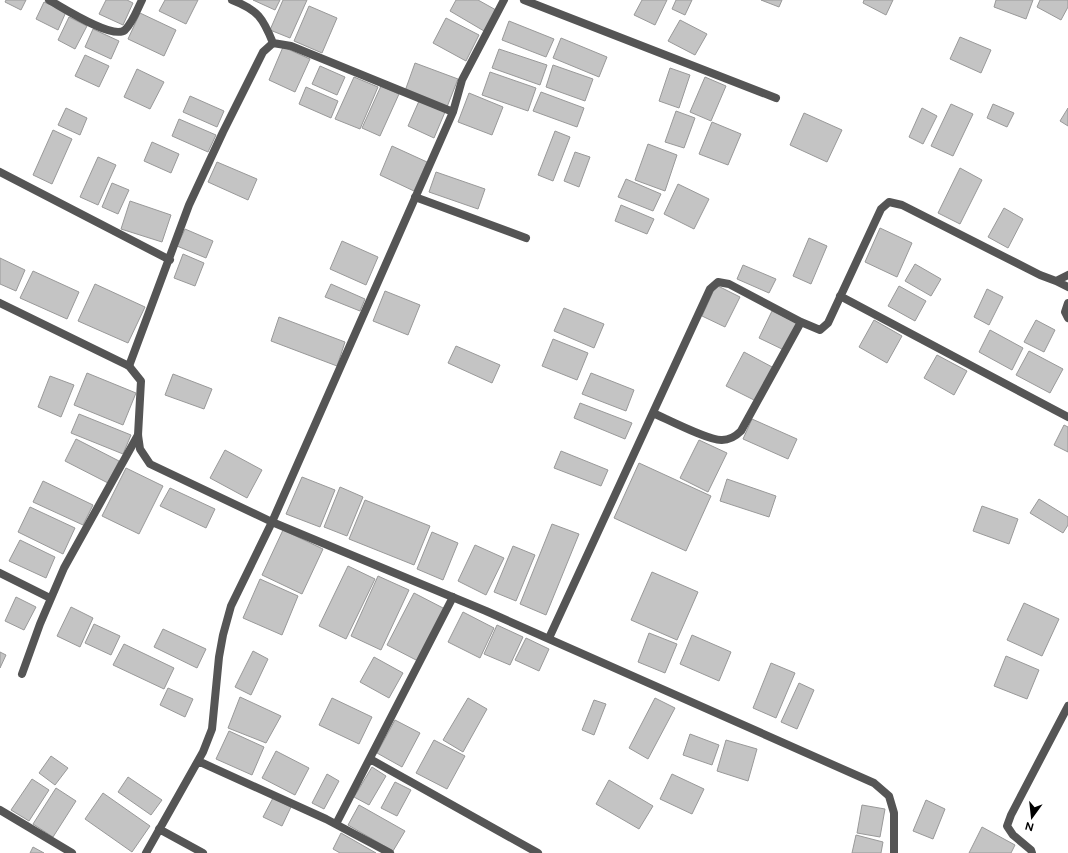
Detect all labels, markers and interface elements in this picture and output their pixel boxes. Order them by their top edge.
north arrow [1012,797,1052,837]
text: N [1024,819,1035,834]

